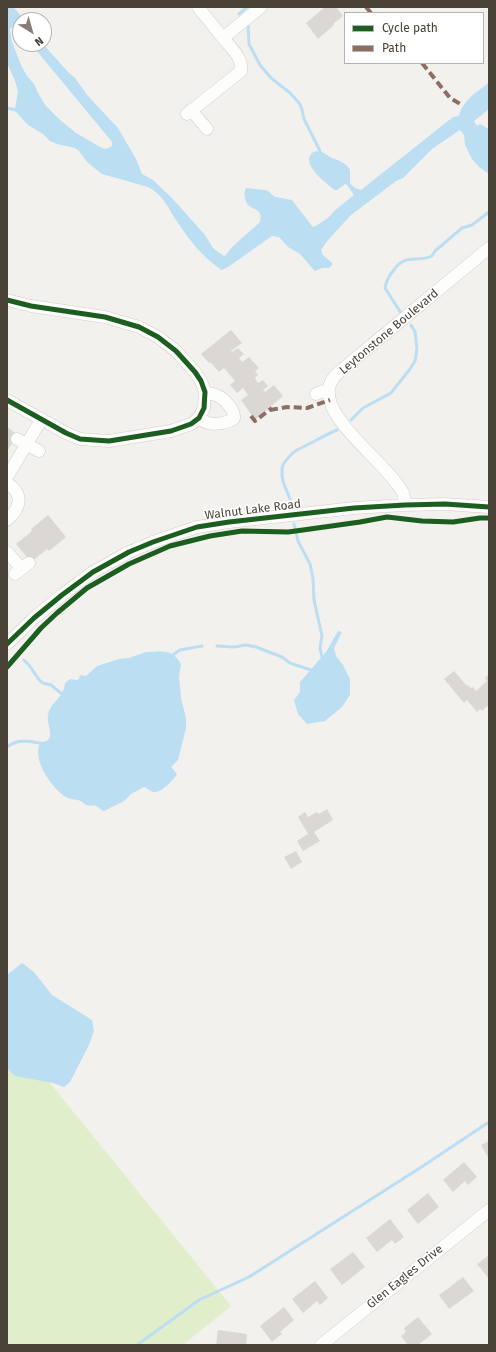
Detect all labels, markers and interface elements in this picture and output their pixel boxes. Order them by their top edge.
north arrow [12,12,52,52]
legend [344,12,484,64]
text: Cycle path [382,21,438,35]
text: N [32,34,46,49]
text: Path [382,41,406,55]
street label: Leytonstone Boulevard [337,286,441,378]
street label: Walnut Lake Road [204,497,302,523]
street label: Glen Eagles Drive [364,1242,446,1312]

